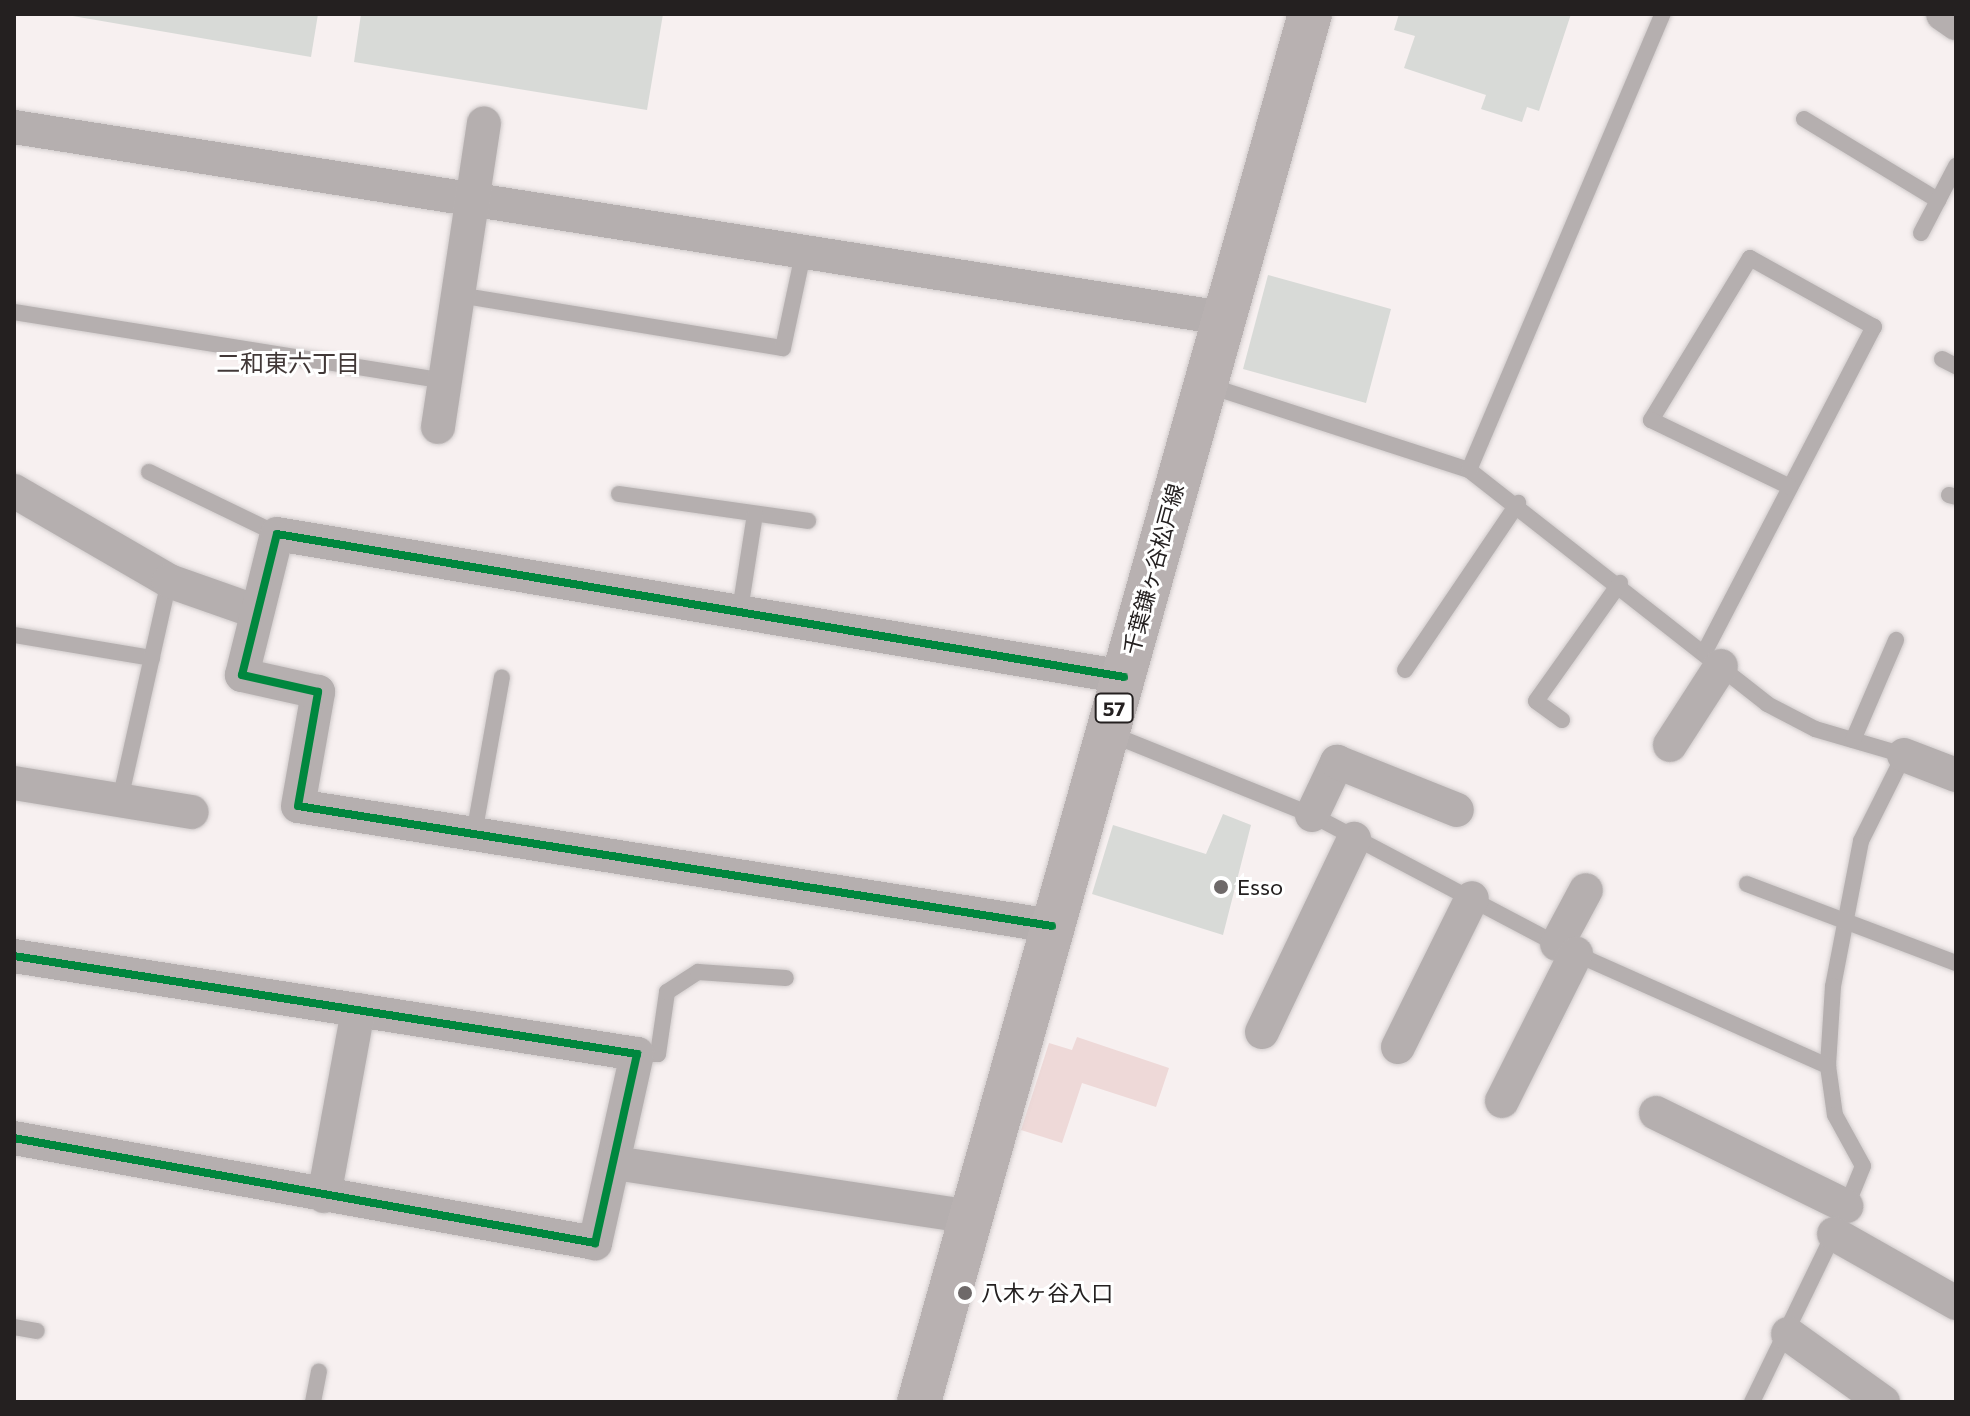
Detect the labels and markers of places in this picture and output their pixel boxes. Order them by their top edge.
place label: Esso [1237,874,1283,900]
marker: Esso [1212,878,1230,896]
place label: 八木ヶ谷入口 [981,1280,1113,1306]
marker: 八木ヶ谷入口 [956,1284,974,1302]

